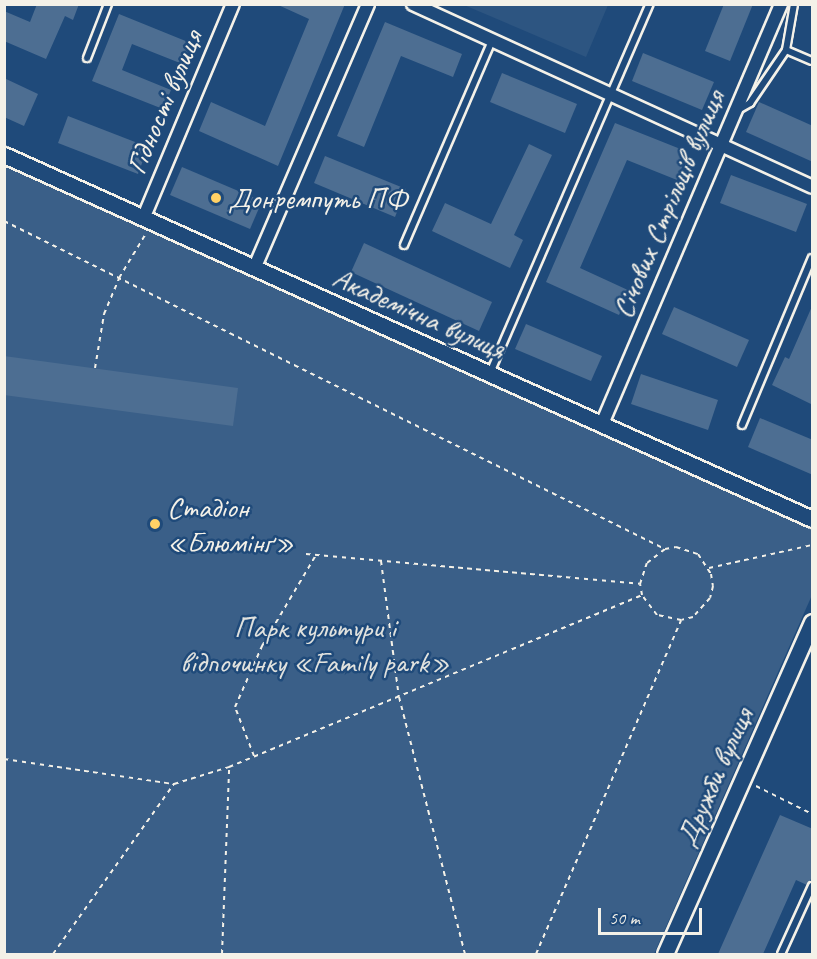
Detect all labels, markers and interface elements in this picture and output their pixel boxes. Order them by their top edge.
street label: Гідності вулиця [118,25,210,179]
street label: Січових Стрільців вулиця [604,85,732,323]
place label: Донремпуть ПФ [228,180,407,216]
marker: Донремпуть ПФ [209,191,223,205]
street label: Академічна вулиця [327,259,511,367]
place label: Стадіон «Блюмінґ» [167,489,294,560]
marker: Стадіон «Блюмінґ» [148,517,162,531]
park label: Парк культури і відпочинку «Family park» [180,609,450,680]
street label: Дружби вулиця [667,701,761,853]
scale bar [601,896,704,934]
text: 50 m [609,907,640,929]

